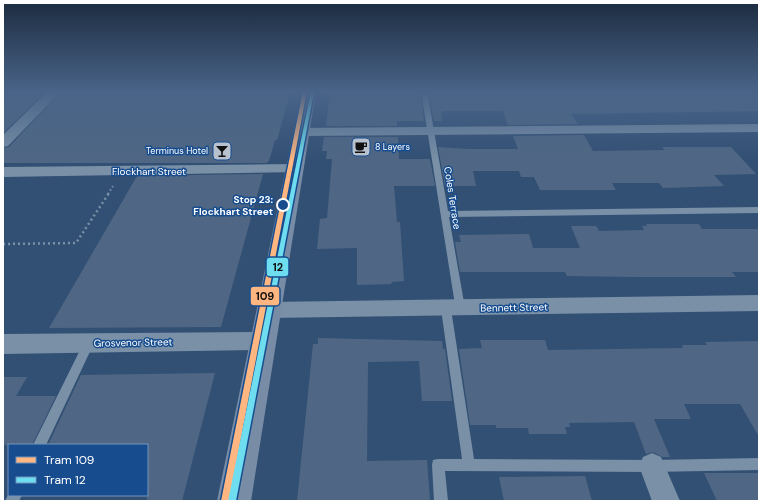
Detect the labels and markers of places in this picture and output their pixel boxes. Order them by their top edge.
cafe icon: 8 Layers [350,136,372,158]
bar icon: Terminus Hotel [211,140,233,162]
place label: 8 Layers [375,141,410,153]
place label: Terminus Hotel [146,145,208,157]
place label: Stop 23: Flockhart Street [193,193,273,218]
marker: Stop 23: Flockhart Street [276,198,290,212]

